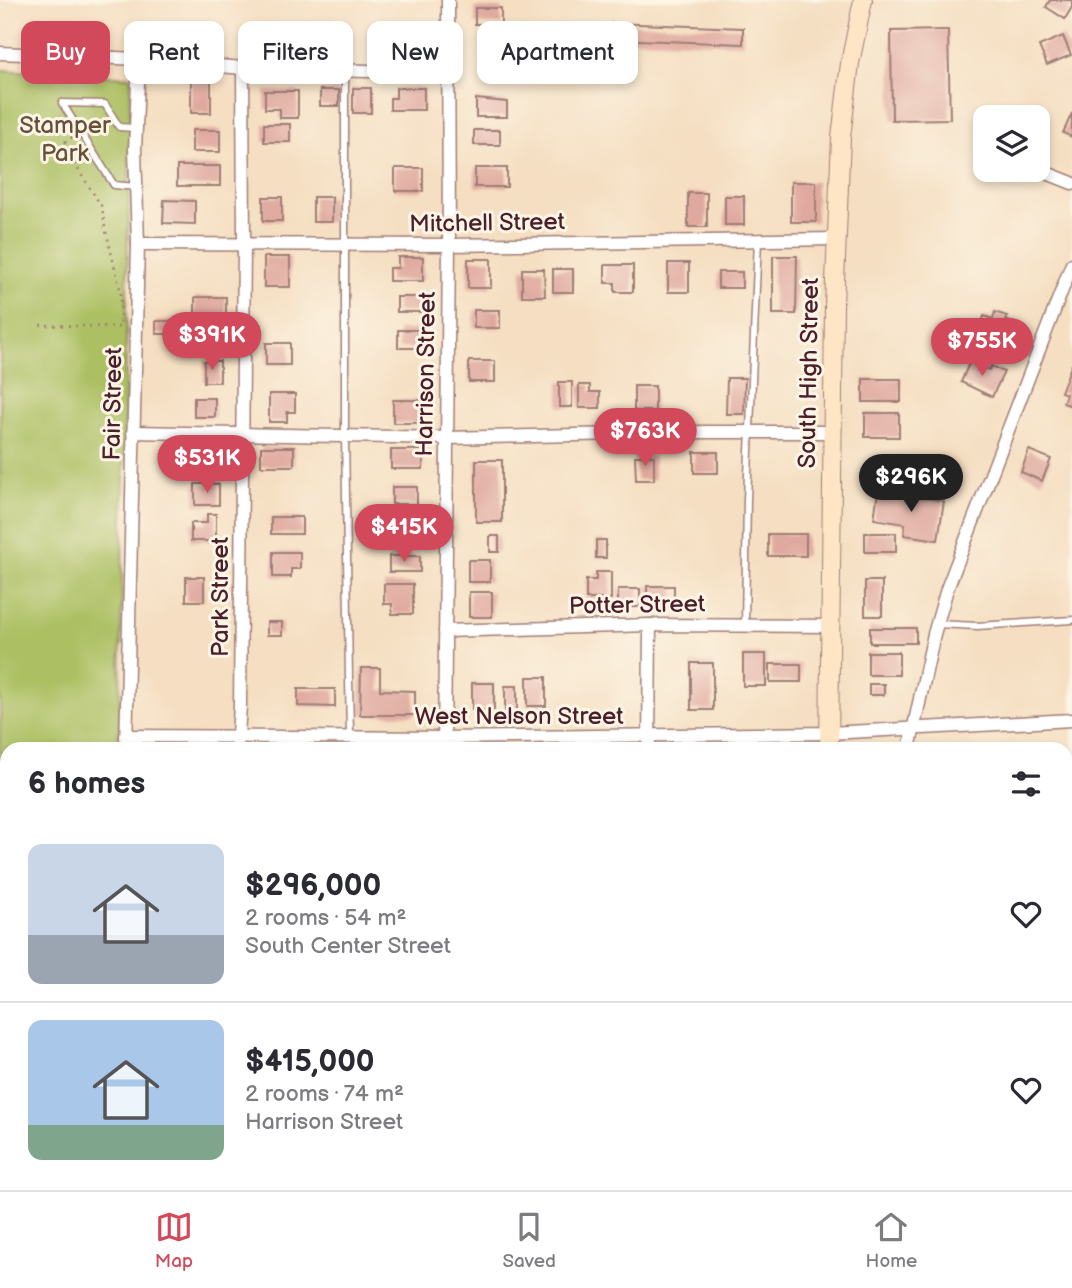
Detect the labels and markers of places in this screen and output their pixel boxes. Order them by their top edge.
pin: $391K [163,312,261,372]
pin: $755K [933,318,1031,378]
pin: $763K [596,408,694,468]
pin: $531K [158,435,256,495]
pin: $296K [862,454,960,514]
pin: $415K [355,504,453,564]

